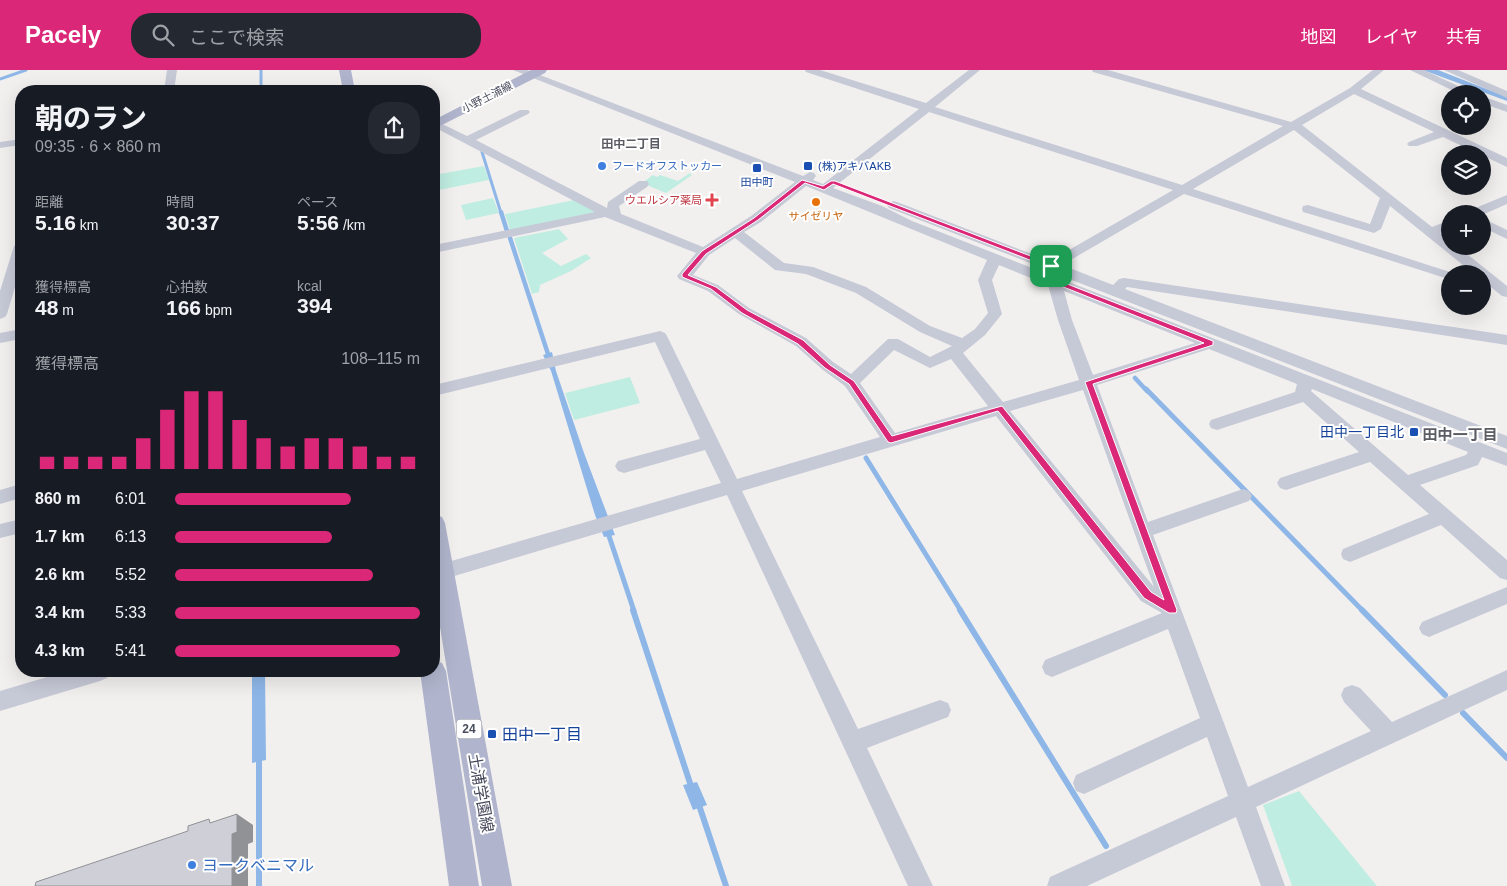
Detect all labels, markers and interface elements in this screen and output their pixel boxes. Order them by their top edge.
search box [131,13,481,58]
text: Pacely [25,21,101,48]
icon: search [149,21,177,49]
text: ここで検索 [189,27,284,48]
text: 地図 [1301,27,1337,47]
text: レイヤ [1365,27,1418,47]
text: 共有 [1446,27,1482,47]
street label: 小野土浦線 [460,79,514,115]
map controls [1441,85,1491,315]
button: locate [1441,85,1491,135]
button: share [368,102,420,154]
text: 朝のラン [35,103,147,134]
district label: 田中二丁目 [601,137,661,151]
text: 09:35 · 6 × 860 m [35,138,161,155]
button: layers [1441,145,1491,195]
marker: フードオフストッカー [596,160,608,172]
place label: フードオフストッカー [612,160,722,172]
marker: (株)アキバAKB [802,160,814,172]
place label: (株)アキバAKB [818,160,891,172]
marker: 田中町 [751,162,763,174]
place label: 田中町 [741,176,774,188]
text: 距離 [35,194,63,210]
text: 時間 [166,194,194,210]
text: ペース [297,194,338,210]
place label: ウエルシア薬局 [625,194,702,206]
marker: ウエルシア薬局 [706,194,718,206]
marker: サイゼリヤ [810,196,822,208]
button: + [1441,205,1491,255]
place label: サイゼリヤ [789,210,844,222]
text: 5.16 [35,211,76,234]
text: 30:37 [166,211,220,234]
text: 5:56 [297,211,339,234]
text: km [76,217,98,233]
text: /km [339,217,365,233]
pin [1030,245,1072,287]
icon: arrive [1037,252,1065,280]
button: − [1441,265,1491,315]
text: kcal [297,278,322,294]
text: 獲得標高 [35,279,91,295]
text: 心拍数 [166,279,208,295]
text: 394 [297,294,332,317]
text: 48 [35,296,58,319]
text: 166 [166,296,201,319]
text: m [58,302,74,318]
text: bpm [201,302,232,318]
text: 108–115 m [341,350,420,367]
text: 獲得標高 [35,355,99,372]
place label: 田中一丁目北 [1320,424,1404,440]
marker: 田中一丁目北 [1408,426,1420,438]
district label: 田中一丁目 [1422,426,1498,443]
text: 860 m [35,490,80,507]
text: 6:01 [115,490,146,507]
text: 1.7 km [35,528,85,545]
text: 6:13 [115,528,146,545]
text: 2.6 km [35,566,85,583]
text: 5:52 [115,566,146,583]
text: 3.4 km [35,604,85,621]
text: 5:33 [115,604,146,621]
text: 4.3 km [35,642,85,659]
text: 5:41 [115,642,146,659]
road number: 24 [456,720,482,739]
place label: 田中一丁目 [502,726,582,743]
marker: 田中一丁目 [486,728,498,740]
street label: 土浦学園線 [466,752,496,834]
place label: ヨークベニマル [202,857,314,874]
marker: ヨークベニマル [186,859,198,871]

